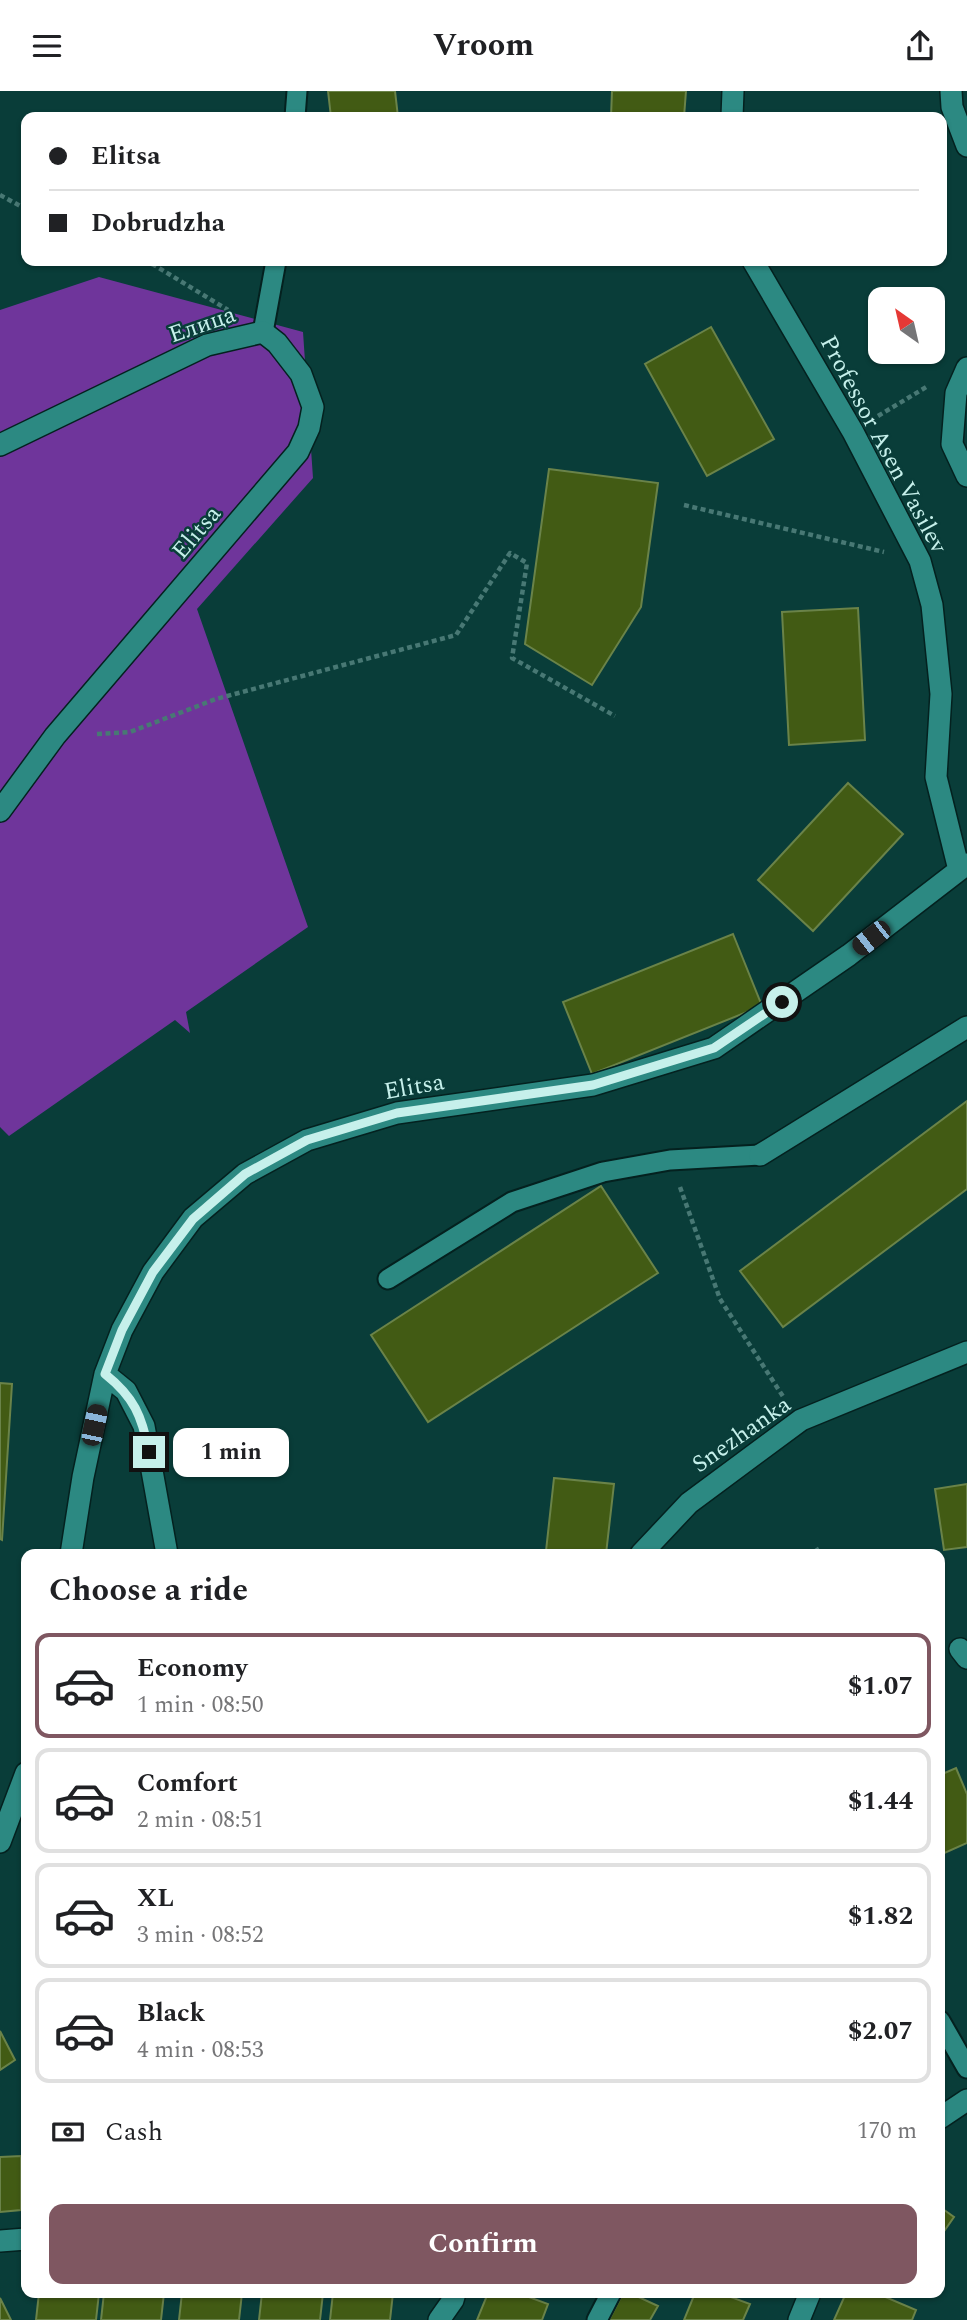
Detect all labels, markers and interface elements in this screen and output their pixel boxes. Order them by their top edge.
text: Vroom [433,21,534,70]
icon: menu [28,27,66,65]
icon: share [901,27,939,65]
text: Elitsa [91,136,161,176]
text: Dobrudzha [91,203,225,243]
north arrow [868,287,945,364]
map controls [868,287,945,364]
street label: Елица [164,297,241,353]
street label: Professor Asen Vasilev [810,329,957,561]
street label: Elitsa [163,498,230,568]
car [848,917,895,959]
route start [766,986,798,1018]
street label: Elitsa [381,1064,447,1110]
street label: Snezhanka [685,1387,799,1482]
car [80,1402,109,1448]
callout: 1 min [174,1427,289,1477]
text: 1 min [200,1435,262,1470]
route end [133,1436,165,1468]
text: Choose a ride [49,1566,248,1615]
text: Economy [137,1648,247,1688]
icon: car [53,1654,116,1717]
text: $1.07 [848,1666,913,1706]
text: 1 min · 08:50 [137,1688,264,1723]
text: Comfort [137,1763,238,1803]
icon: car [53,1769,116,1832]
text: $1.44 [848,1781,913,1821]
text: 2 min · 08:51 [137,1803,264,1838]
text: XL [137,1878,174,1918]
icon: car [53,1884,116,1947]
text: $1.82 [848,1896,913,1936]
text: 3 min · 08:52 [137,1918,264,1953]
text: Black [137,1993,205,2033]
icon: car [53,1999,116,2062]
text: $2.07 [848,2011,913,2051]
text: 4 min · 08:53 [137,2033,264,2068]
text: Cash [105,2112,163,2152]
icon: cash [49,2113,87,2151]
text: 170 m [857,2114,917,2149]
button: Confirm [49,2204,917,2284]

